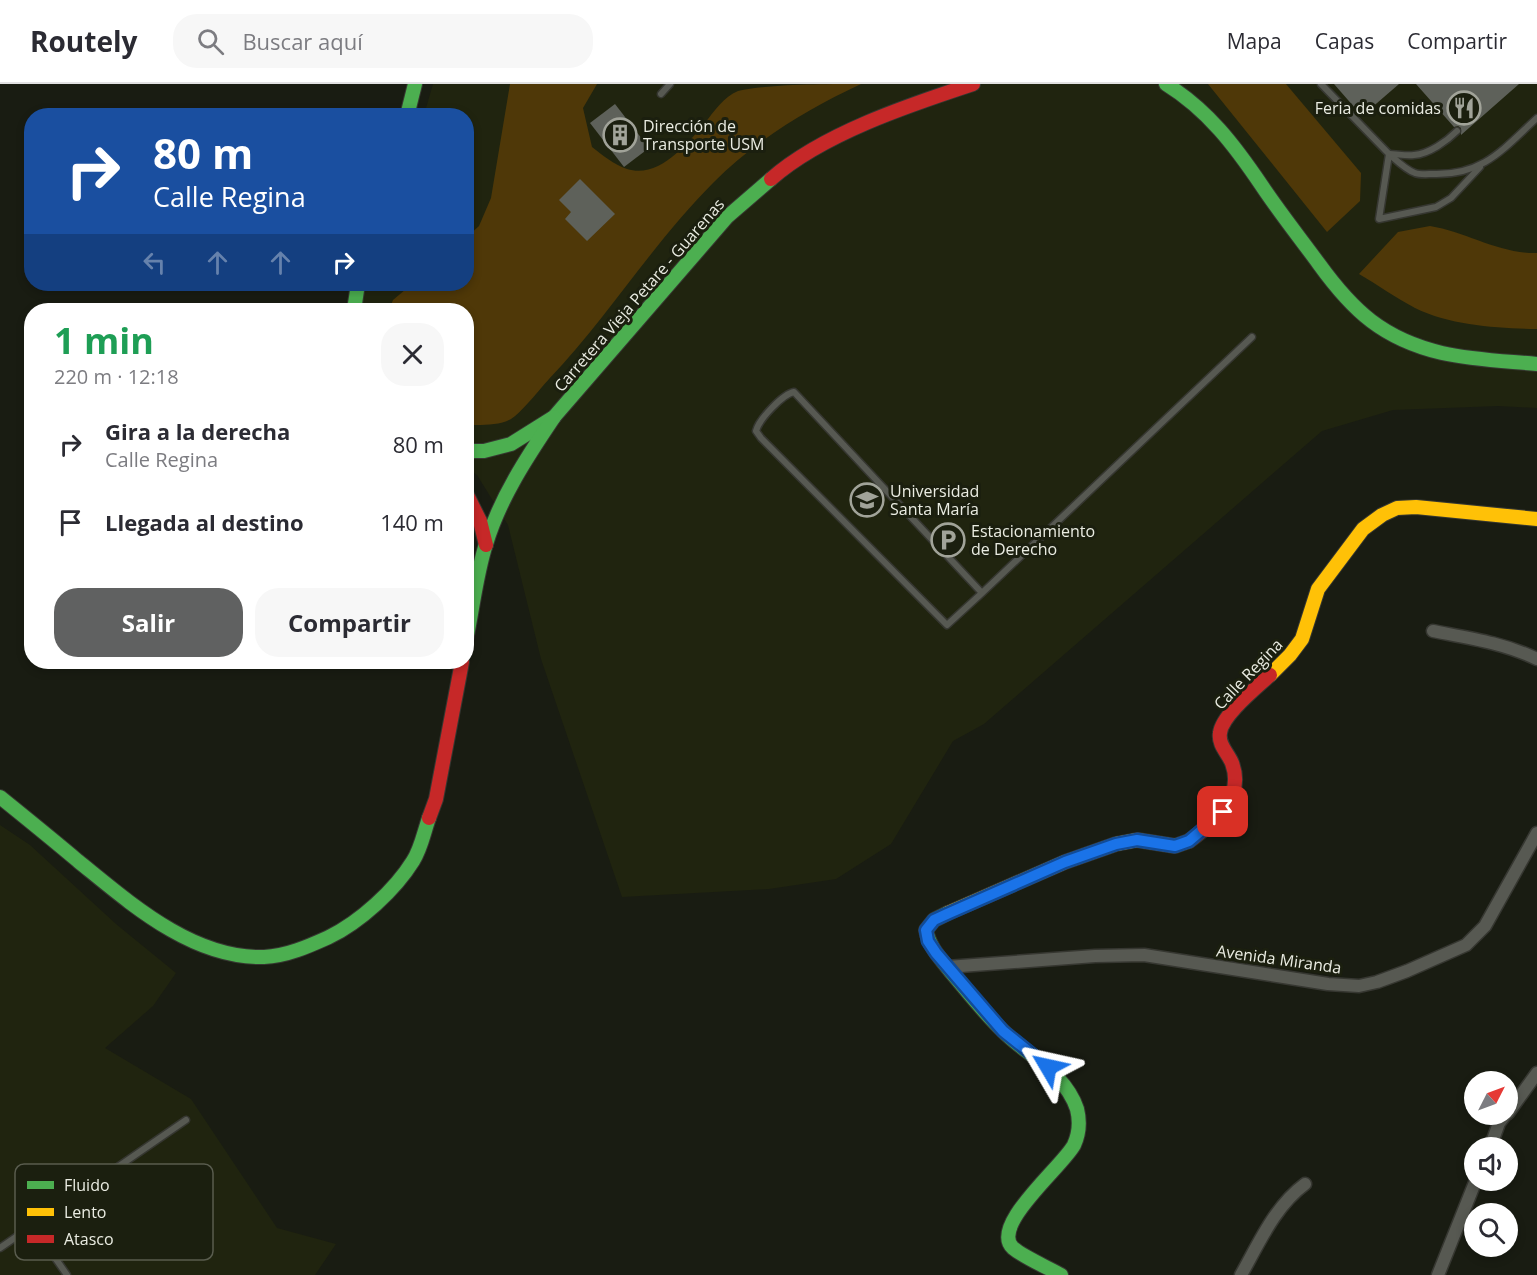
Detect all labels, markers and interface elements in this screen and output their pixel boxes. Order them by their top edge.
search box [173,14,593,68]
text: Routely [30,22,137,60]
icon: search [194,25,227,58]
text: Buscar aquí [242,26,363,56]
text: Mapa [1227,27,1282,55]
text: Capas [1315,27,1374,55]
text: Compartir [1407,27,1507,55]
restaurant icon: Feria de comidas [1446,90,1482,126]
place label: Feria de comidas [1315,97,1441,119]
place label: Dirección de Transporte USM [643,115,764,155]
building icon: Dirección de Transporte USM [602,117,638,153]
text: 80 m [153,124,253,181]
icon: right [54,132,132,210]
text: Calle Regina [153,178,306,215]
street label: Carretera Vieja Petare - Guarenas [549,194,729,396]
icon: left [138,246,171,279]
icon: ahead [201,246,234,279]
icon: ahead [264,246,297,279]
icon: right [327,246,360,279]
text: 1 min [54,316,154,365]
button: close [381,323,444,386]
text: 220 m · 12:18 [54,363,179,390]
text: Gira a la derecha [105,416,290,446]
icon: right [54,428,87,461]
text: 80 m [393,429,444,459]
text: Calle Regina [105,446,218,473]
place label: Universidad Santa María [890,480,979,520]
school or university icon: Universidad Santa María [849,482,885,518]
icon: arrive [54,506,87,539]
text: Llegada al destino [105,507,304,537]
text: 140 m [380,507,444,537]
place label: Estacionamiento de Derecho [971,520,1095,560]
parking icon: Estacionamiento de Derecho [930,522,966,558]
button: Salir [54,588,243,657]
button: Compartir [255,588,444,657]
street label: Calle Regina [1209,634,1287,714]
pin [1197,786,1248,837]
icon: arrive [1206,795,1239,828]
street label: Avenida Miranda [1215,939,1343,979]
position arrow [1016,1035,1080,1099]
north arrow [1464,1071,1518,1125]
map controls [1464,1071,1518,1257]
button: sound [1464,1137,1518,1191]
legend [15,1164,213,1260]
text: Fluido [64,1174,110,1196]
text: Lento [64,1201,106,1223]
button: search [1464,1203,1518,1257]
text: Atasco [64,1228,114,1250]

